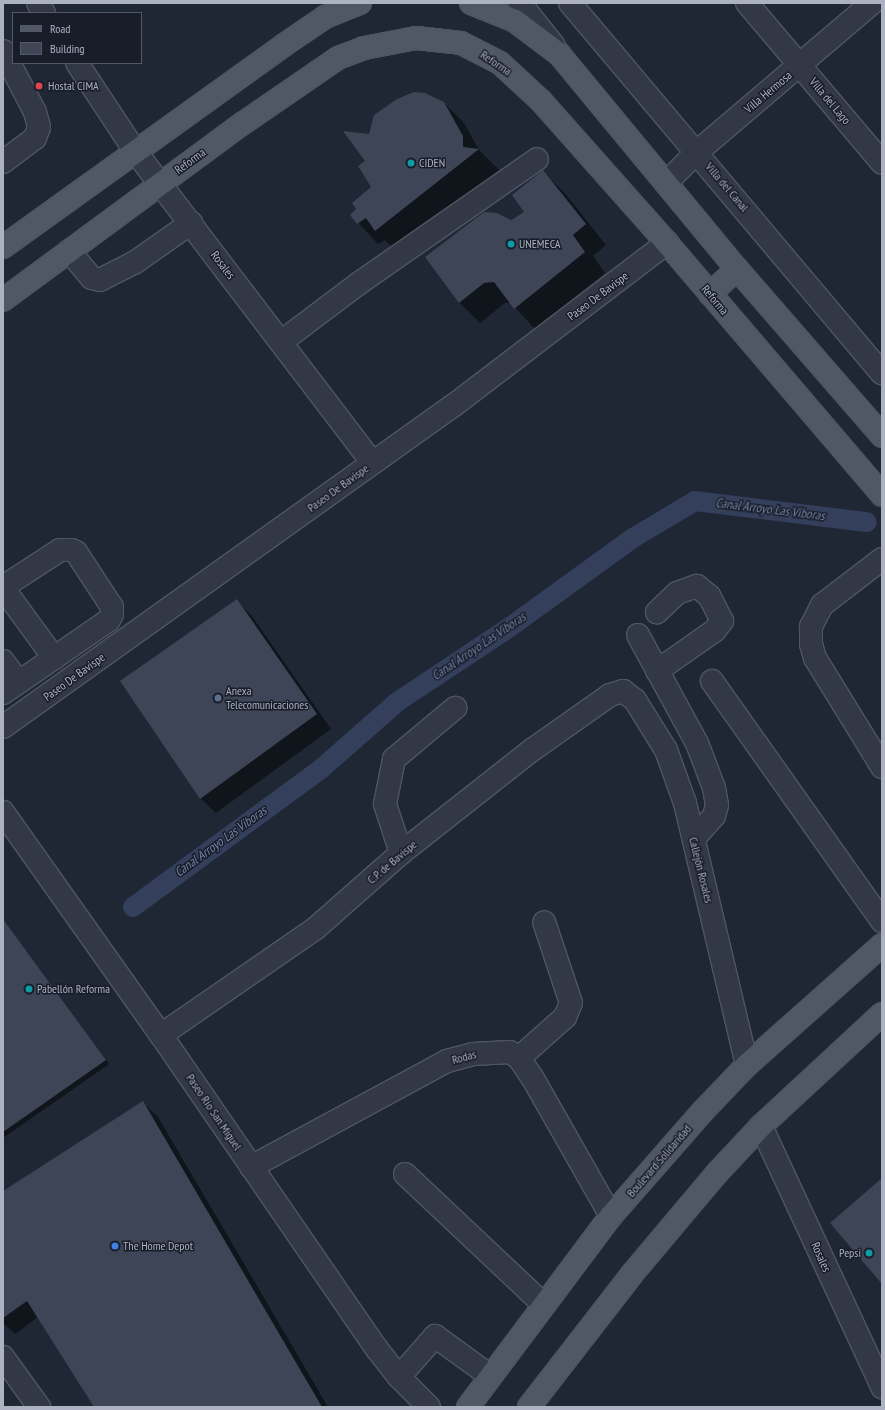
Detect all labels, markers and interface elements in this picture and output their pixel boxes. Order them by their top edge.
legend [12,12,142,64]
text: Road [50,21,70,36]
text: Building [50,41,85,56]
street label: Reforma [478,47,514,79]
street label: Villa Hermosa [741,68,795,116]
street label: Villa del Lago [806,75,854,127]
place label: Hostal CIMA [48,79,99,93]
marker: Hostal CIMA [33,80,45,92]
street label: Reforma [172,145,208,177]
place label: CIDEN [419,156,445,170]
marker: CIDEN [406,158,416,168]
street label: Villa del Canal [702,160,752,214]
place label: UNEMECA [519,237,561,251]
marker: UNEMECA [506,239,516,249]
street label: Rosales [208,248,238,282]
street label: Paseo De Bavispe [565,269,631,323]
street label: Reforma [698,282,732,318]
street label: Paseo De Bavispe [305,461,371,515]
water label: Canal Arroyo Las Viboras [714,496,826,524]
water label: Canal Arroyo Las Viboras [429,610,529,684]
street label: Paseo De Bavispe [41,650,107,704]
place label: Anexa Telecomunicaciones [226,684,308,712]
marker: Anexa Telecomunicaciones [213,693,223,703]
water label: Canal Arroyo Las Viboras [172,803,270,881]
street label: Callejón Rosales [686,836,716,904]
street label: C.P. de Bavispe [364,837,420,887]
place label: Pabellón Reforma [37,982,110,996]
marker: Pabellón Reforma [24,984,34,994]
street label: Rodas [450,1047,478,1067]
street label: Paseo Rio San Miguel [183,1071,245,1153]
street label: Boulevard Solidaridad [624,1122,694,1200]
place label: The Home Depot [123,1239,193,1253]
street label: Rosales [808,1240,834,1274]
marker: The Home Depot [110,1241,120,1251]
place label: Pepsi [839,1246,861,1260]
marker: Pepsi [864,1248,874,1258]

